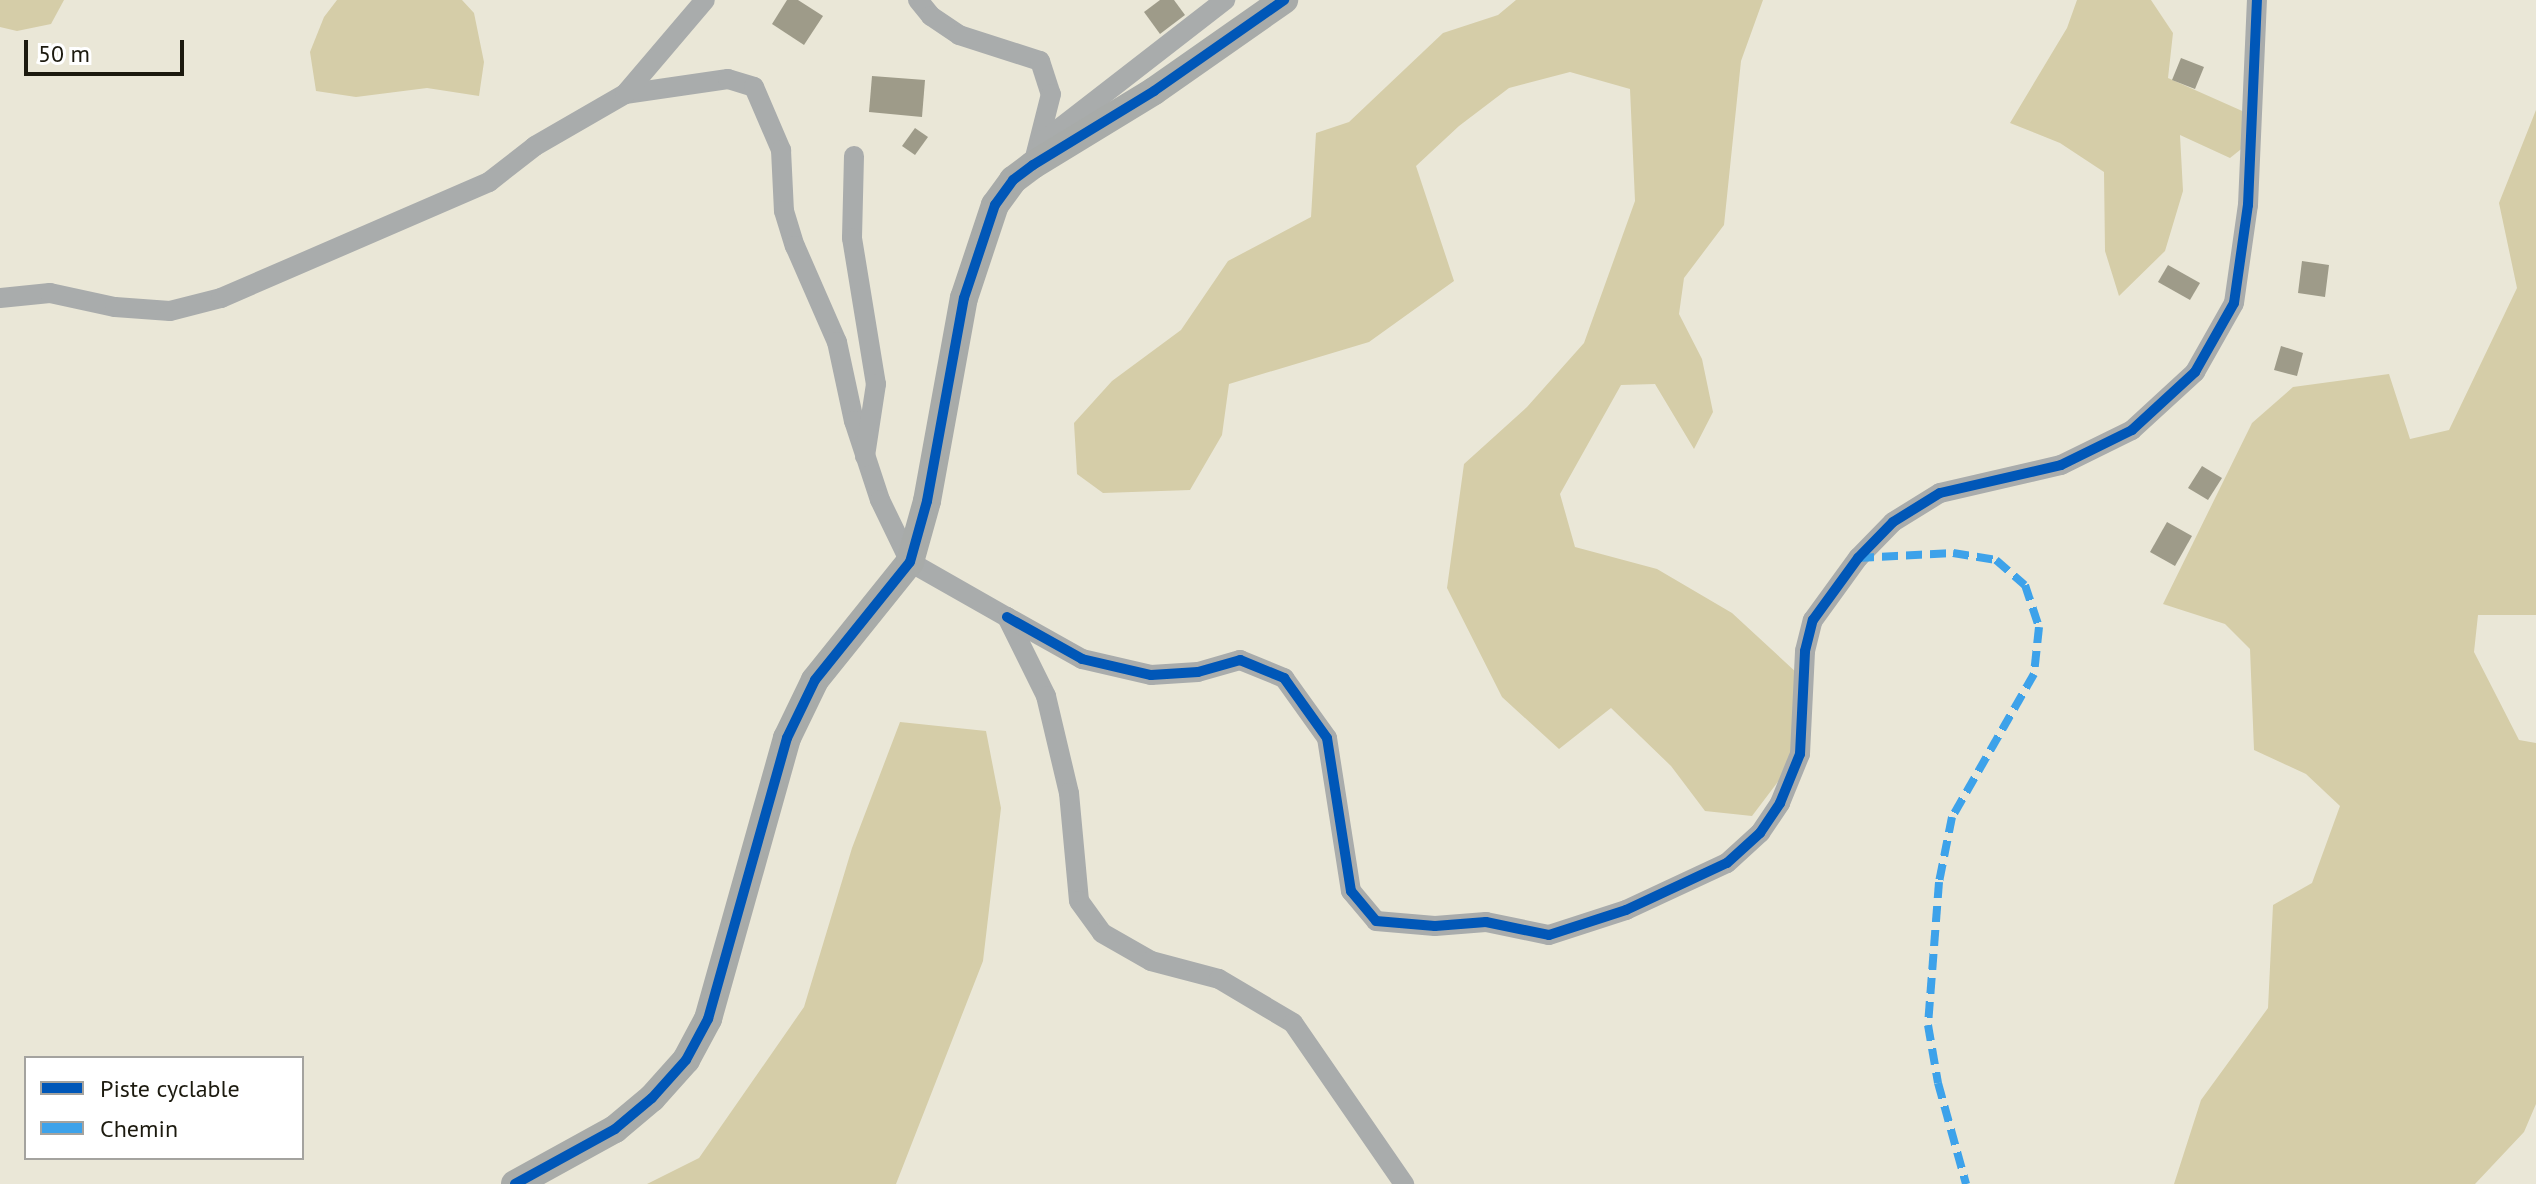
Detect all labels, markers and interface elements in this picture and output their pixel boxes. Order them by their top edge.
scale bar [28,24,188,74]
text: 50 m [38,38,90,69]
legend [24,1056,304,1160]
text: Piste cyclable [100,1073,240,1104]
text: Chemin [100,1113,178,1144]

